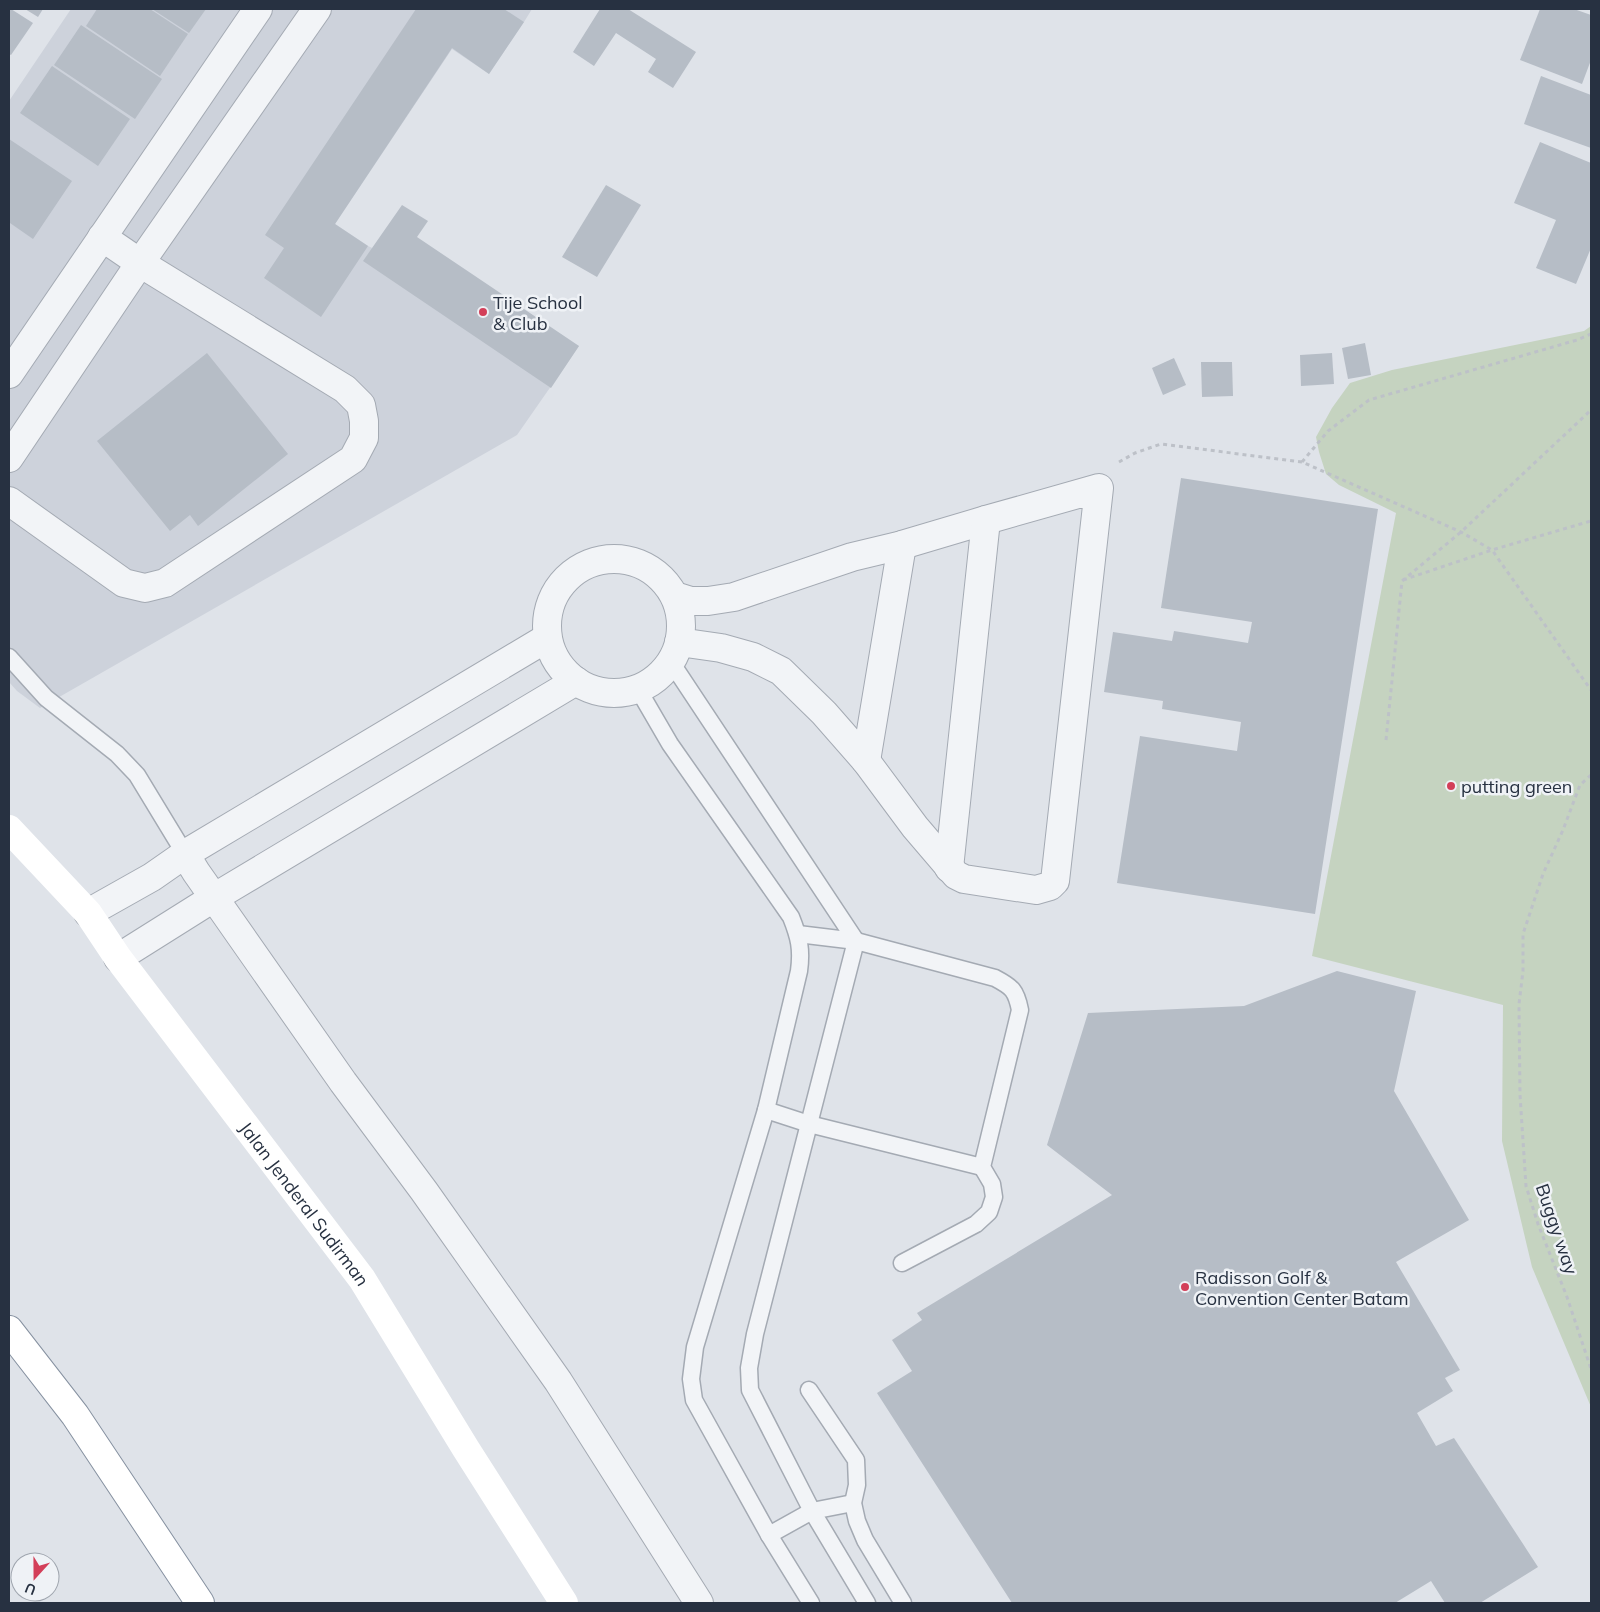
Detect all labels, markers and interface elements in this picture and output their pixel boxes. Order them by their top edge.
place label: Tije School & Club [493,291,582,335]
marker: Tije School & Club [477,306,489,318]
place label: putting green [1461,775,1572,798]
marker: putting green [1445,780,1457,792]
street label: Jalan Jenderal Sudirman [235,1117,375,1290]
street label: Buggy way [1531,1181,1583,1278]
place label: Radisson Golf & Convention Center Batam [1195,1266,1409,1310]
marker: Radisson Golf & Convention Center Batam [1179,1281,1191,1293]
north arrow [10,1552,60,1602]
text: U [22,1579,38,1599]

